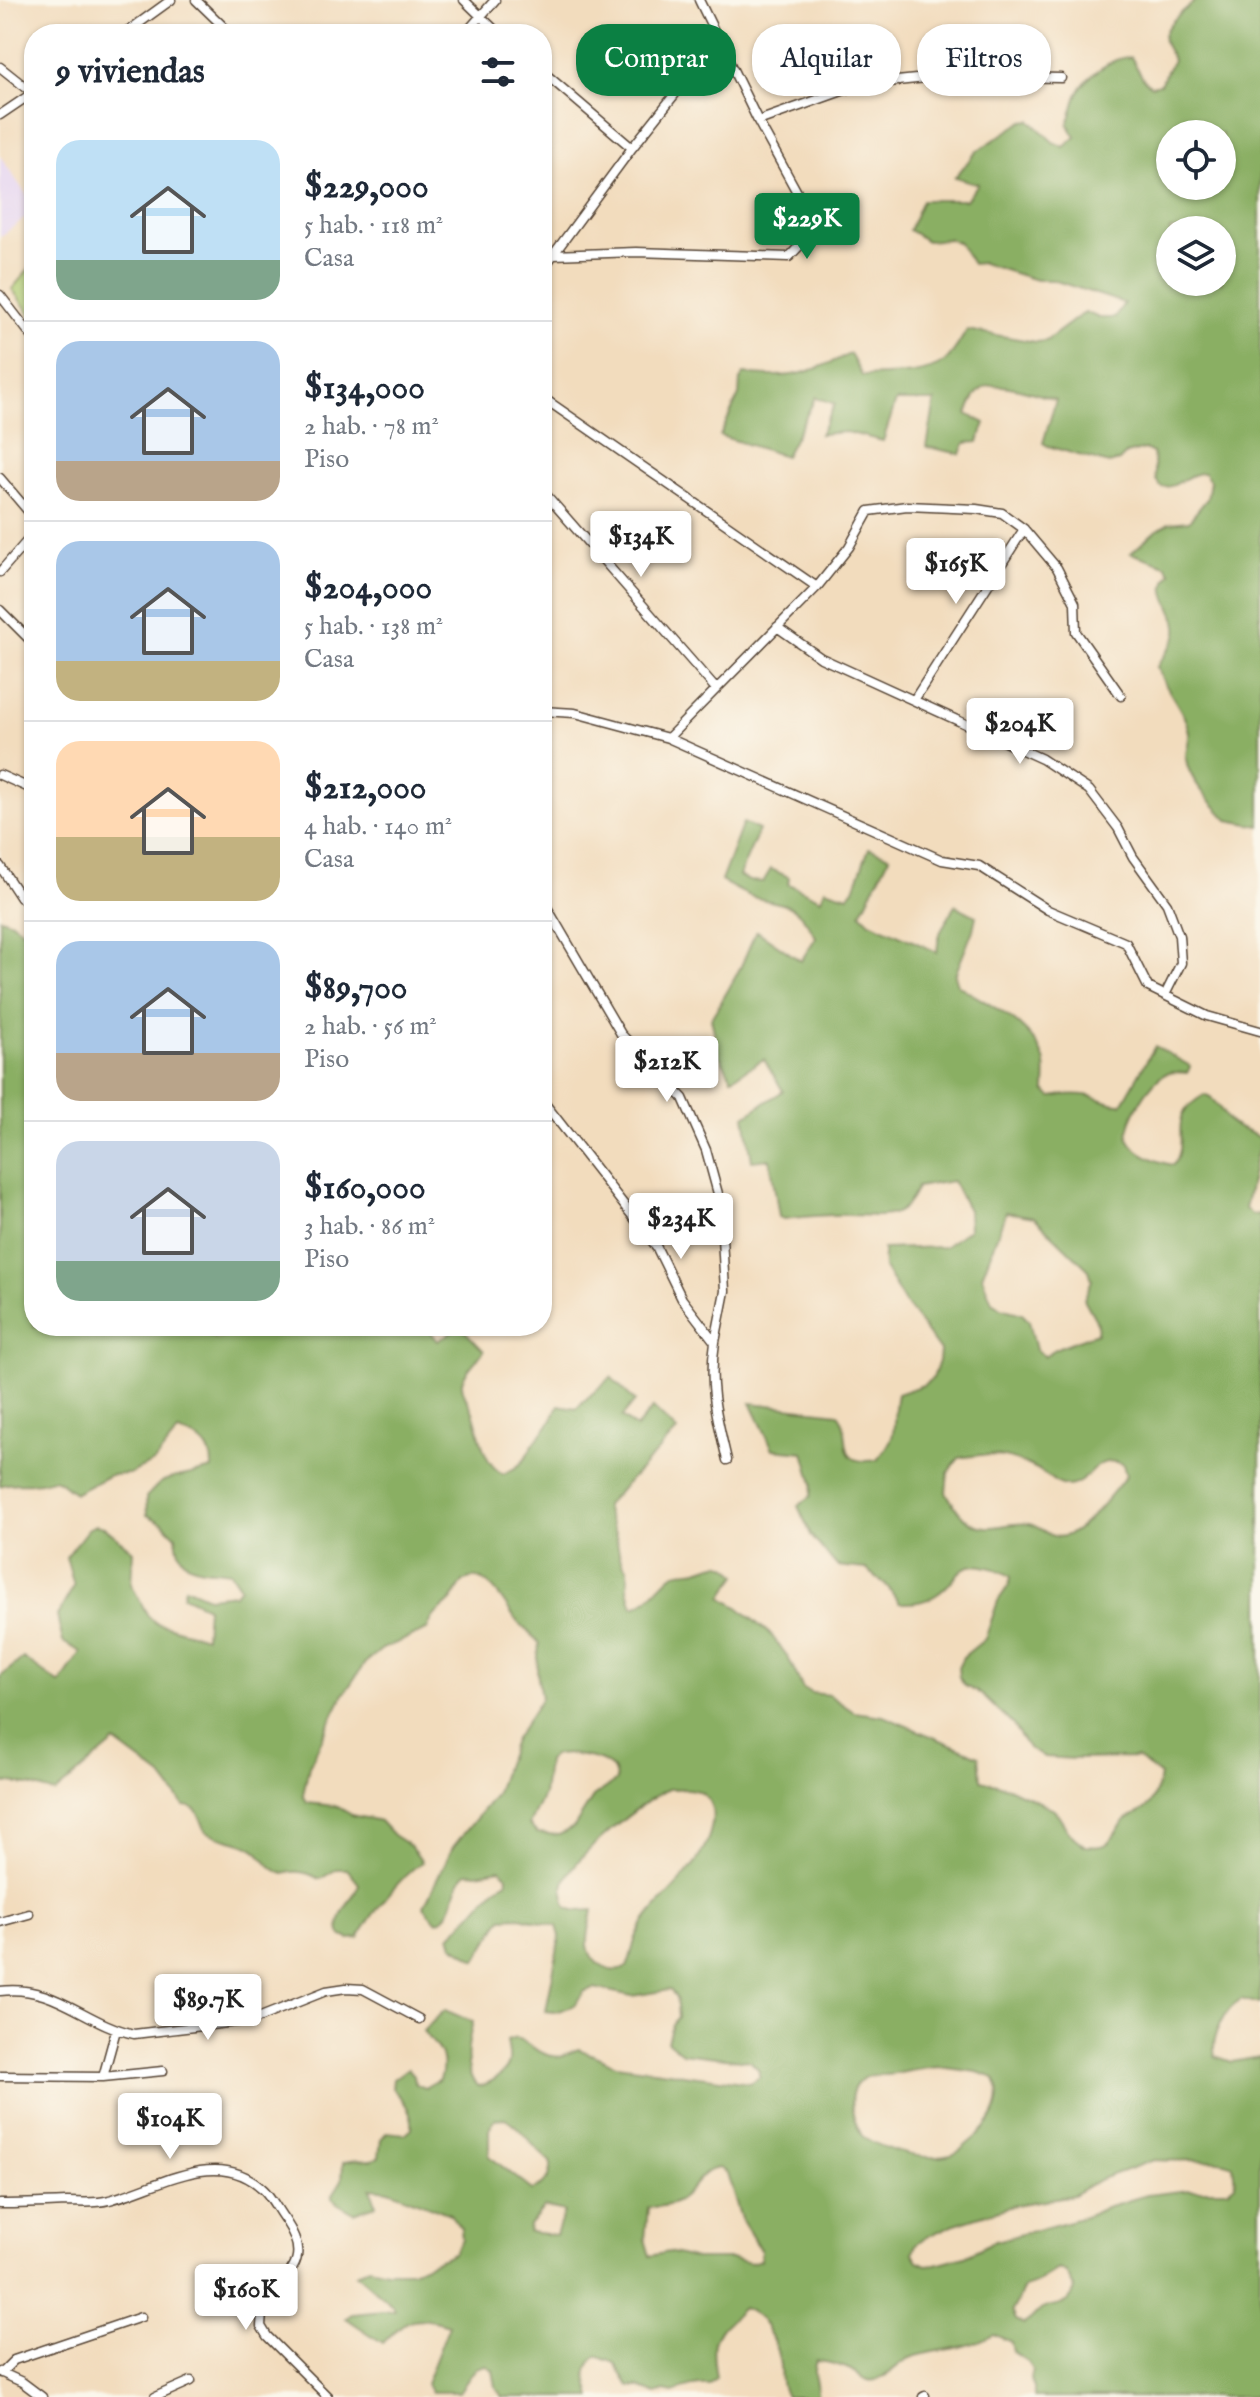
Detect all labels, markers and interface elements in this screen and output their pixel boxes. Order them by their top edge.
chip: Comprar [576,24,736,96]
chip: Alquilar [752,24,901,96]
chip: Filtros [917,24,1051,96]
icon: filters [476,50,520,94]
text: 9 viviendas [56,51,205,94]
map controls [1156,120,1236,296]
button: locate [1156,120,1236,200]
text: $229,000 [304,166,429,209]
icon: home [120,172,216,268]
pin: $229K [751,193,863,261]
text: $229K [773,202,841,235]
text: 5 hab. · 118 m² [304,209,443,242]
button: layers [1156,216,1236,296]
text: Casa [304,242,354,275]
text: $134,000 [304,367,425,410]
icon: home [120,373,216,469]
text: 2 hab. · 78 m² [304,410,439,443]
text: Piso [304,443,349,476]
pin: $134K [585,511,697,579]
text: $134K [608,520,674,553]
pin: $165K [900,538,1012,606]
text: $165K [924,547,988,580]
text: $204,000 [304,567,432,610]
icon: home [120,573,216,669]
text: 5 hab. · 138 m² [304,610,443,643]
text: Casa [304,643,354,676]
pin: $204K [964,698,1076,766]
text: $204K [985,707,1055,740]
text: $212,000 [304,767,427,810]
icon: home [120,773,216,869]
text: 4 hab. · 140 m² [304,810,452,843]
text: Casa [304,843,354,876]
text: $89,700 [304,967,408,1010]
icon: home [120,973,216,1069]
text: 2 hab. · 56 m² [304,1010,437,1043]
pin: $212K [611,1036,723,1104]
text: Piso [304,1043,349,1076]
text: $212K [633,1045,701,1078]
text: $160,000 [304,1167,426,1210]
icon: home [120,1173,216,1269]
pin: $234K [625,1193,737,1261]
text: $234K [647,1202,715,1235]
text: 3 hab. · 86 m² [304,1210,435,1243]
text: Piso [304,1243,349,1276]
pin: $89.7K [143,1974,273,2042]
text: $89.7K [172,1983,244,2016]
pin: $104K [114,2093,226,2161]
text: $104K [136,2102,204,2135]
pin: $160K [190,2264,302,2332]
text: $160K [213,2273,279,2306]

